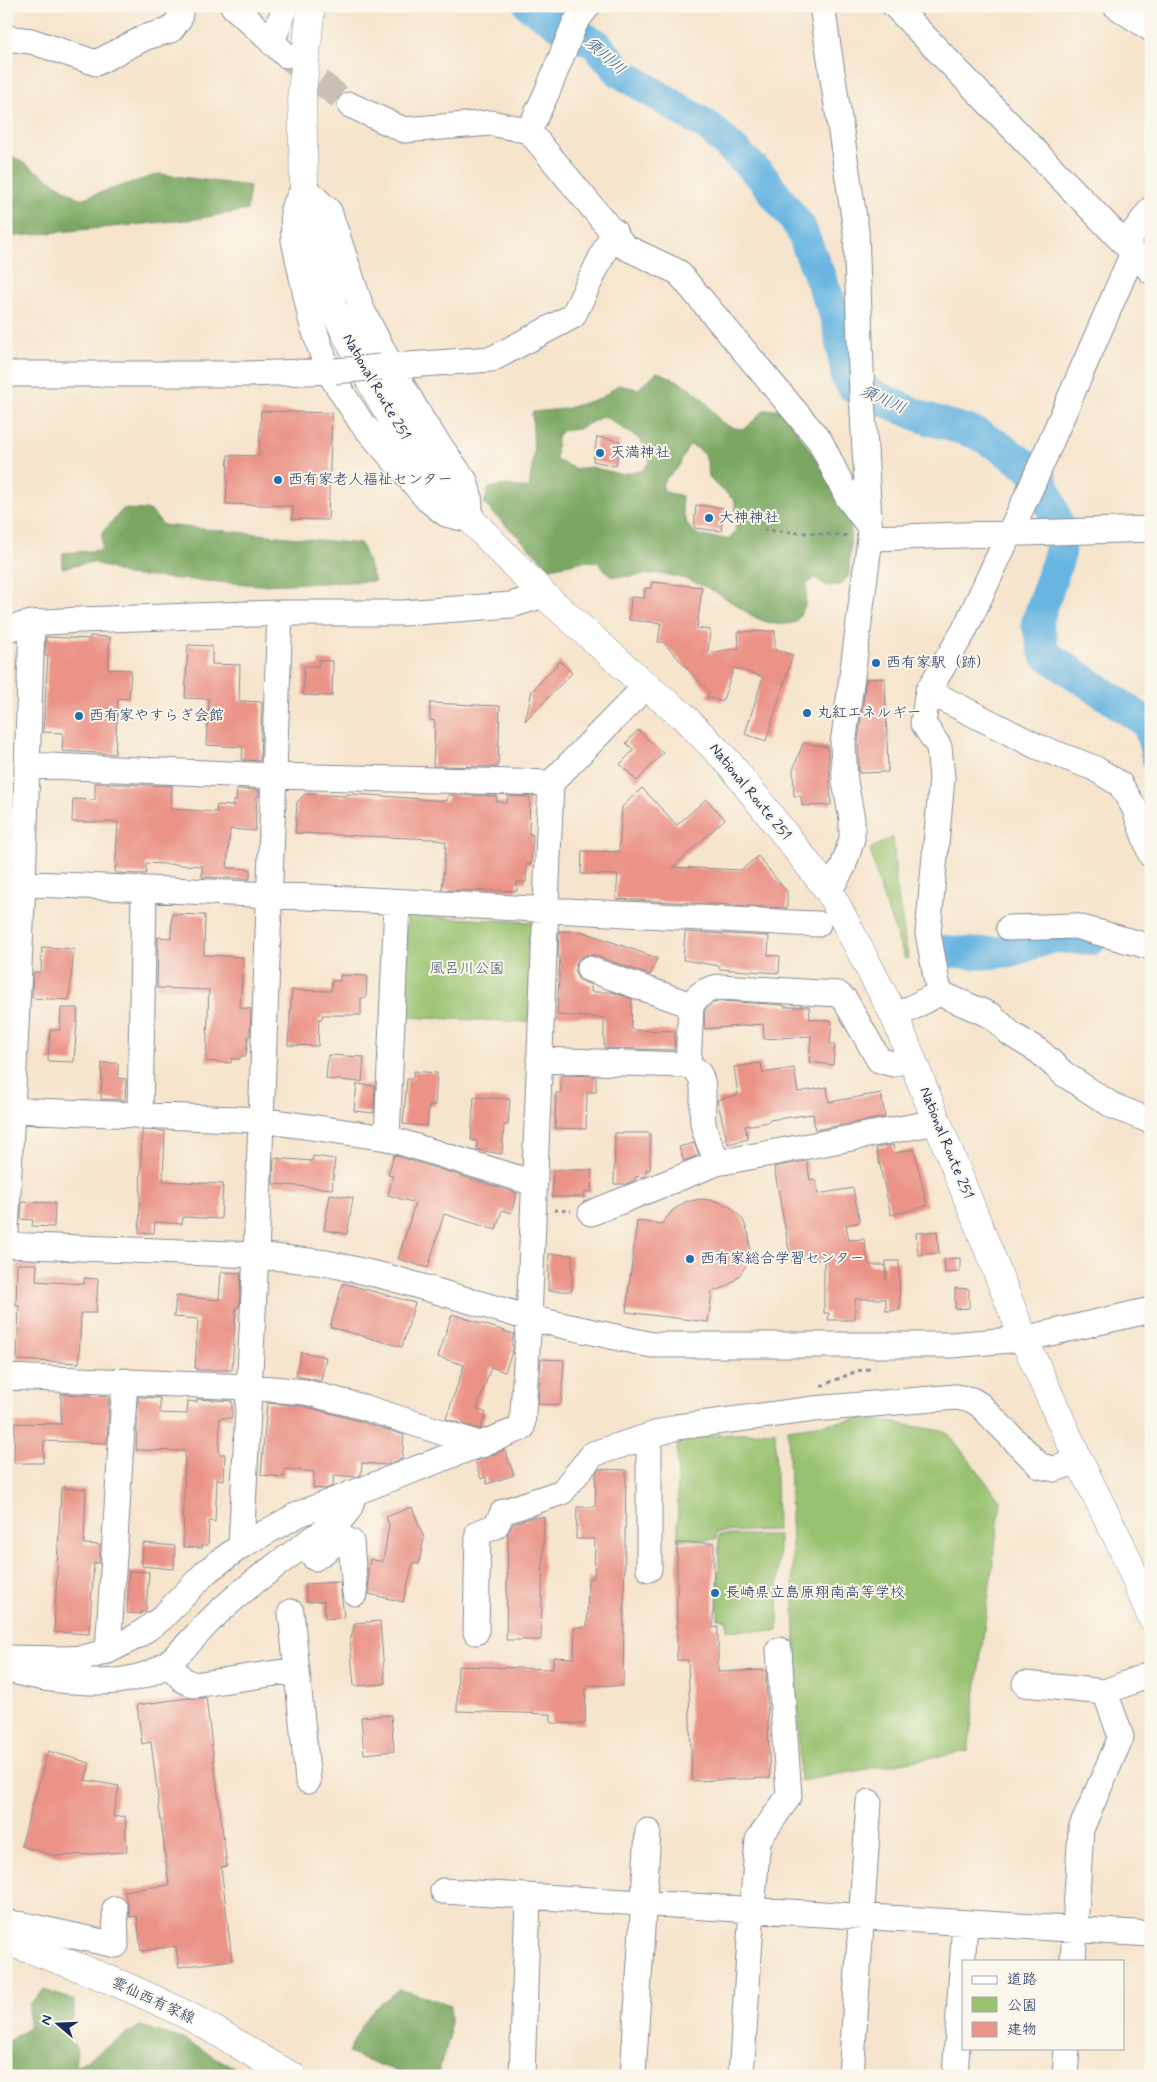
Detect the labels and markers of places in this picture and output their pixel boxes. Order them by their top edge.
place label: 天満神社 [610,443,670,463]
marker: 天満神社 [594,447,606,459]
place label: 西有家老人福祉センター [288,470,452,490]
marker: 西有家老人福祉センター [272,474,284,486]
place label: 大神神社 [719,508,779,528]
marker: 大神神社 [703,512,715,524]
place label: 西有家駅（跡） [886,653,991,673]
marker: 西有家駅（跡） [870,657,882,669]
place label: 丸紅エネルギー [817,703,921,723]
place label: 西有家やすらぎ会館 [89,706,224,726]
marker: 丸紅エネルギー [801,707,813,719]
marker: 西有家やすらぎ会館 [73,710,85,722]
place label: 西有家総合学習センター [700,1249,864,1269]
marker: 西有家総合学習センター [684,1253,696,1265]
place label: 長崎県立島原翔南高等学校 [725,1583,905,1603]
marker: 長崎県立島原翔南高等学校 [709,1587,721,1599]

